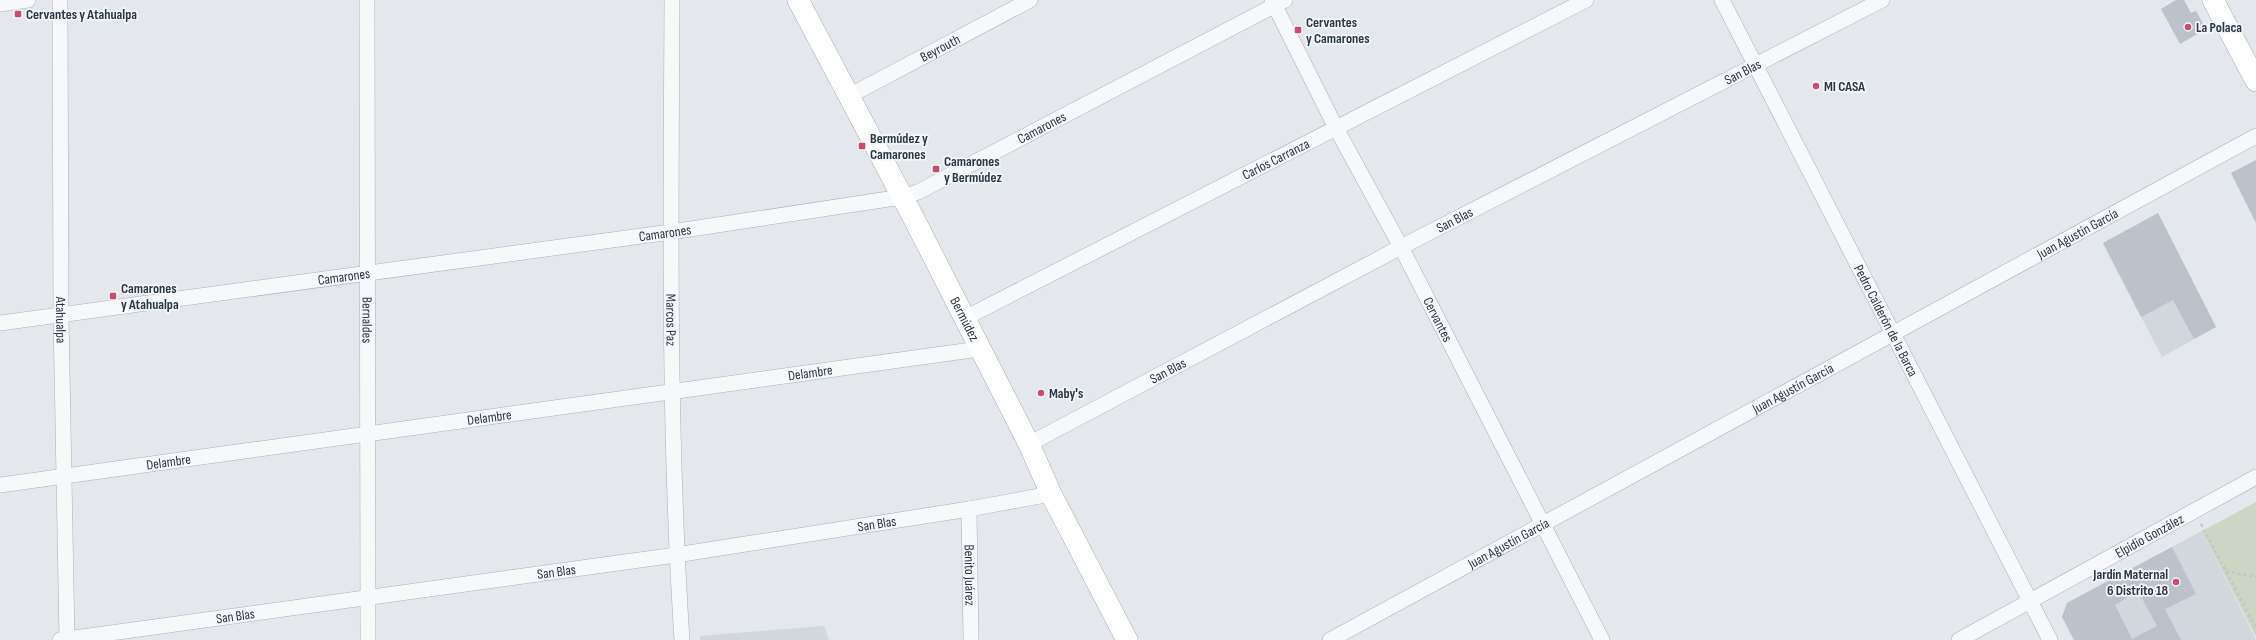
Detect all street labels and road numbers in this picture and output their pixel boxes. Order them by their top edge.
street label: Beyrouth [917,30,963,65]
street label: San Blas [1721,55,1764,88]
street label: Camarones [1014,108,1069,147]
street label: Carlos Carranza [1239,135,1312,183]
street label: San Blas [1433,203,1476,236]
street label: Juan Agustín García [2033,204,2121,263]
street label: Camarones [638,221,692,245]
street label: Pedro Calderón de la Barca [1850,262,1922,379]
street label: Camarones [317,264,371,288]
street label: Marcos Paz [663,294,680,346]
street label: Bermúdez [947,294,983,344]
street label: Cervantes [1420,294,1457,345]
street label: Atahualpa [52,296,70,343]
street label: Bernaldes [359,297,376,343]
street label: San Blas [1147,354,1189,387]
street label: Juan Agustín García [1748,359,1836,417]
street label: Delambre [787,361,834,384]
street label: Delambre [466,406,513,429]
street label: Delambre [145,450,192,473]
street label: Elpidio González [2112,510,2187,561]
street label: San Blas [856,512,897,535]
street label: Juan Agustín García [1464,514,1552,572]
street label: Benito Juárez [961,544,979,606]
street label: San Blas [536,560,577,583]
street label: San Blas [215,605,256,627]

